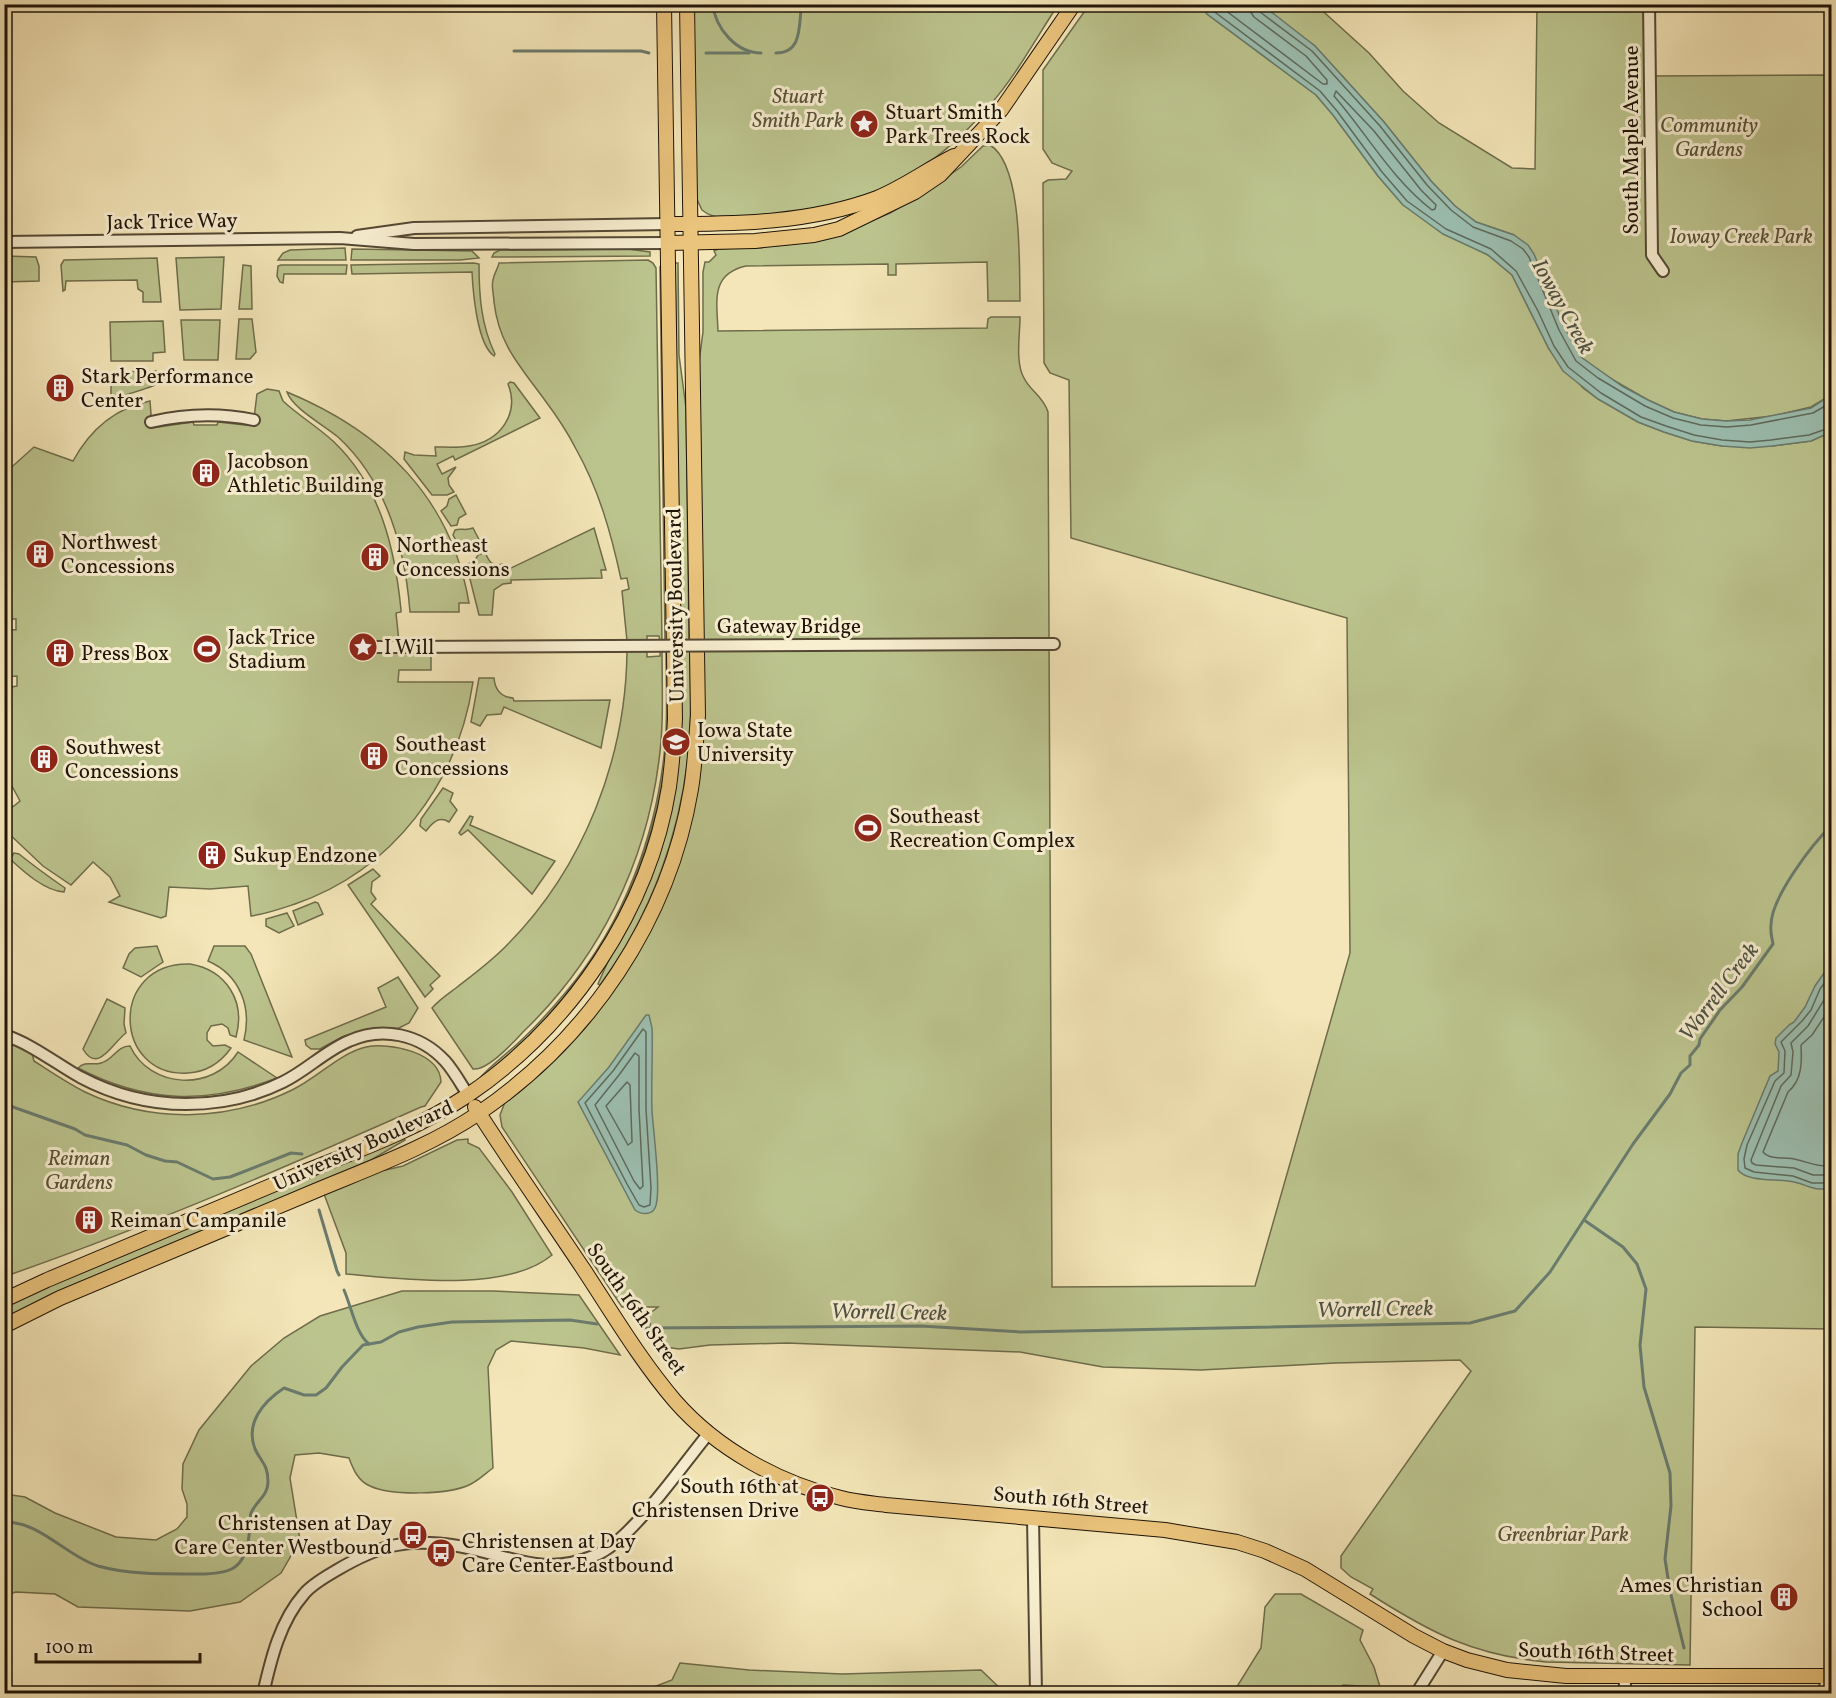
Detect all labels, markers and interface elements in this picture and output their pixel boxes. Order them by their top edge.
street label: South Maple Avenue [1618,45,1647,235]
park label: Stuart Smith Park [752,83,844,136]
place label: Stuart Smith Park Trees Rock [885,99,1031,152]
place icon: Stuart Smith Park Trees Rock [848,108,880,140]
park label: Community Gardens [1660,112,1759,165]
street label: Jack Trice Way [106,207,239,238]
park label: Ioway Creek Park [1669,223,1813,252]
water label: Ioway Creek [1523,254,1601,361]
place label: Stark Performance Center [81,363,254,416]
building icon: Stark Performance Center [44,372,76,404]
place label: Jacobson Athletic Building [227,448,384,501]
building icon: Jacobson Athletic Building [190,457,222,489]
street label: University Boulevard [660,507,693,703]
place label: Northwest Concessions [61,529,175,582]
place label: Northeast Concessions [396,532,510,585]
building icon: Northwest Concessions [24,538,56,570]
building icon: Northeast Concessions [359,541,391,573]
street label: Gateway Bridge [717,613,861,642]
place label: Jack Trice Stadium [228,624,315,677]
place icon: I Will [347,631,379,663]
sports icon: Jack Trice Stadium [191,633,223,665]
place label: I Will [384,634,434,663]
building icon: Press Box [44,637,76,669]
place label: Press Box [81,640,169,669]
place label: Iowa State University [697,717,794,770]
school or university icon: Iowa State University [660,726,692,758]
place label: Southeast Concessions [395,731,509,784]
place label: Southwest Concessions [65,734,179,787]
building icon: Southeast Concessions [358,740,390,772]
building icon: Southwest Concessions [28,743,60,775]
place label: Southeast Recreation Complex [889,803,1075,856]
sports icon: Southeast Recreation Complex [852,812,884,844]
building icon: Sukup Endzone [196,839,228,871]
place label: Sukup Endzone [233,842,377,871]
water label: Worrell Creek [1673,937,1767,1048]
street label: University Boulevard [269,1094,458,1199]
park label: Reiman Gardens [45,1145,113,1198]
building icon: Reiman Campanile [73,1204,105,1236]
place label: Reiman Campanile [110,1207,286,1236]
street label: South 16th Street [579,1237,693,1382]
water label: Worrell Creek [1317,1294,1434,1327]
water label: Worrell Creek [830,1297,947,1330]
place label: South 16th at Christensen Drive [632,1473,799,1526]
street label: South 16th Street [992,1480,1150,1523]
bus stop icon: South 16th at Christensen Drive [804,1482,836,1514]
place label: Christensen at Day Care Center Westbound [175,1510,393,1563]
bus stop icon: Christensen at Day Care Center Westbound [397,1519,429,1551]
park label: Greenbriar Park [1497,1521,1629,1550]
place label: Christensen at Day Care Center Eastbound [462,1528,674,1581]
bus stop icon: Christensen at Day Care Center Eastbound [425,1537,457,1569]
place label: Ames Christian School [1619,1572,1763,1625]
building icon: Ames Christian School [1768,1581,1800,1613]
scale bar [36,1626,200,1664]
text: 100 m [45,1636,94,1661]
street label: South 16th Street [1517,1636,1675,1671]

